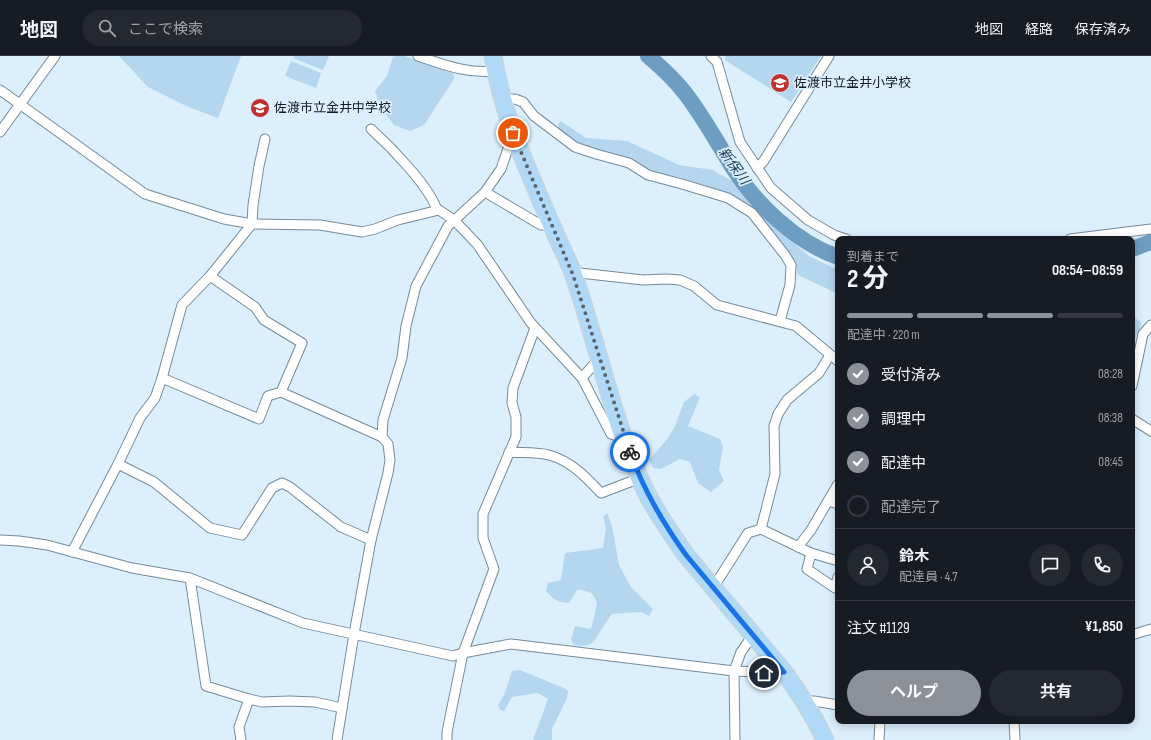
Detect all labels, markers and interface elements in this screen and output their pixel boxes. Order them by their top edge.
search box [82,10,362,46]
icon: search [96,17,118,39]
text: 地図 [20,19,58,42]
text: ここで検索 [128,20,203,39]
text: 地図 [975,21,1003,38]
text: 経路 [1025,21,1053,38]
text: 保存済み [1075,21,1131,38]
school or university icon: 佐渡市立金井小学校 [769,72,791,94]
place label: 佐渡市立金井小学校 [794,75,911,91]
school or university icon: 佐渡市立金井中学校 [249,97,271,119]
place label: 佐渡市立金井中学校 [274,100,391,116]
pin [496,116,530,150]
icon: bag [502,122,524,144]
water label: 新保川 [715,144,754,190]
text: 到着まで [847,249,899,265]
text: 08:54–08:59 [1052,261,1123,280]
text: 2 分 [847,264,888,295]
text: 配達中 · 220 m [847,327,920,343]
icon: check [847,363,869,385]
text: 受付済み [881,366,941,385]
text: 08:28 [1098,366,1123,382]
icon: check [847,407,869,429]
text: 調理中 [881,410,926,429]
text: 08:38 [1098,410,1123,426]
courier [610,432,650,472]
icon: bike [619,441,641,463]
icon: check [847,451,869,473]
text: 配達中 [881,454,926,473]
text: 08:45 [1098,454,1123,470]
text: 配達完了 [881,498,941,517]
button: person [847,544,889,586]
button: chat [1029,544,1071,586]
button: phone [1081,544,1123,586]
text: 鈴木 [899,547,929,566]
text: 配達員 · 4.7 [899,569,957,585]
text: ¥1,850 [1085,617,1123,636]
text: 注文 #1129 [847,619,910,638]
pin [747,656,781,690]
icon: home [753,662,775,684]
button: ヘルプ [847,670,981,716]
button: 共有 [989,670,1123,716]

